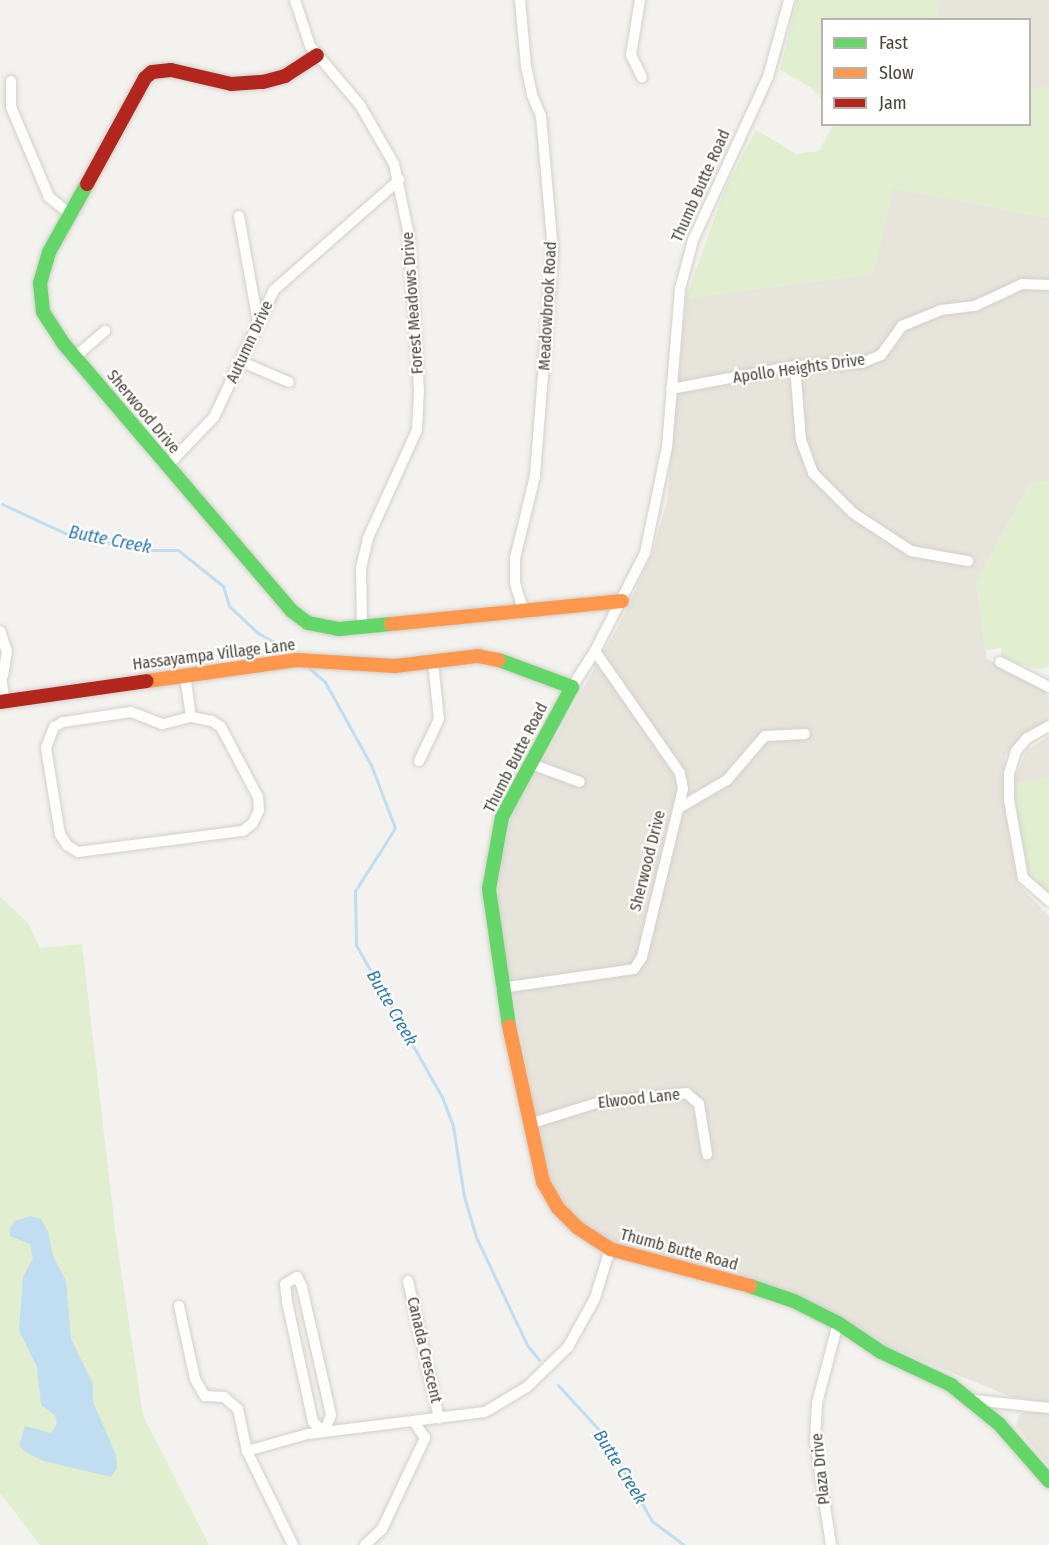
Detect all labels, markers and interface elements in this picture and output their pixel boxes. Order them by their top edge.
legend [821,18,1031,126]
text: Fast [879,32,908,54]
text: Slow [879,62,914,84]
text: Jam [879,92,907,114]
street label: Thumb Butte Road [668,127,734,245]
street label: Forest Meadows Drive [398,231,428,375]
street label: Meadowbrook Road [535,241,561,371]
street label: Autumn Drive [223,298,277,386]
street label: Apollo Heights Drive [732,350,866,388]
street label: Sherwood Drive [102,366,184,458]
water label: Butte Creek [67,521,153,559]
street label: Hassayampa Village Lane [132,635,296,675]
street label: Thumb Butte Road [480,700,552,816]
street label: Sherwood Drive [626,809,670,913]
water label: Butte Creek [362,966,422,1050]
street label: Elwood Lane [597,1085,681,1113]
street label: Thumb Butte Road [618,1225,740,1275]
street label: Canada Crescent [402,1295,446,1405]
water label: Butte Creek [589,1426,651,1508]
street label: Plaza Drive [808,1432,834,1506]

